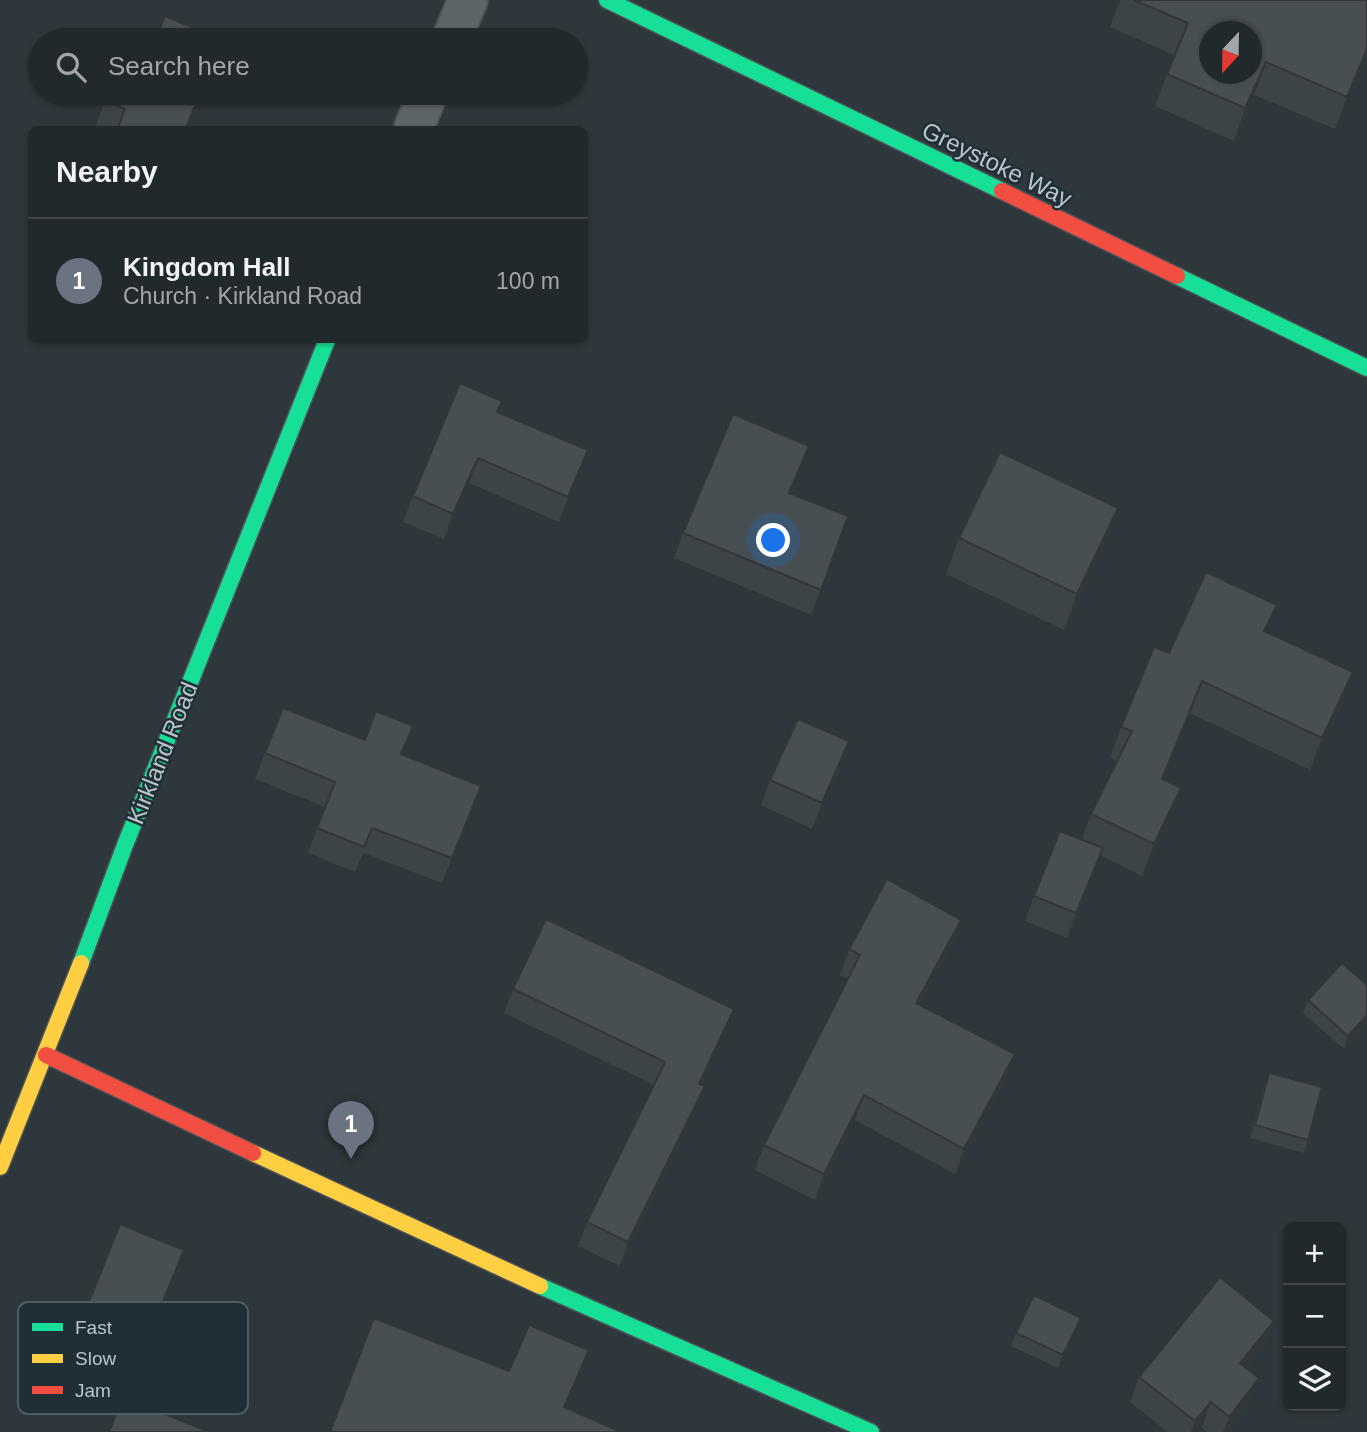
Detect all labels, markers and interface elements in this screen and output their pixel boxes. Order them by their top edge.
north arrow [1199,21,1262,84]
search box [28,28,588,105]
icon: search [52,48,90,86]
text: Search here [108,51,250,81]
street label: Greystoke Way [918,116,1076,212]
text: Nearby [56,155,158,188]
text: Kingdom Hall [123,252,291,282]
text: 1 [73,268,85,294]
text: 100 m [496,268,560,294]
text: Church · Kirkland Road [123,283,362,309]
your location [756,523,790,557]
street label: Kirkland Road [121,678,203,828]
pin: 1 [328,1101,374,1159]
map controls [1283,1222,1346,1411]
button: + [1283,1222,1346,1285]
button: − [1283,1285,1346,1348]
legend [18,1302,248,1414]
text: Fast [75,1317,113,1338]
text: Slow [75,1348,116,1369]
button: layers [1283,1348,1346,1411]
text: Jam [75,1380,111,1401]

